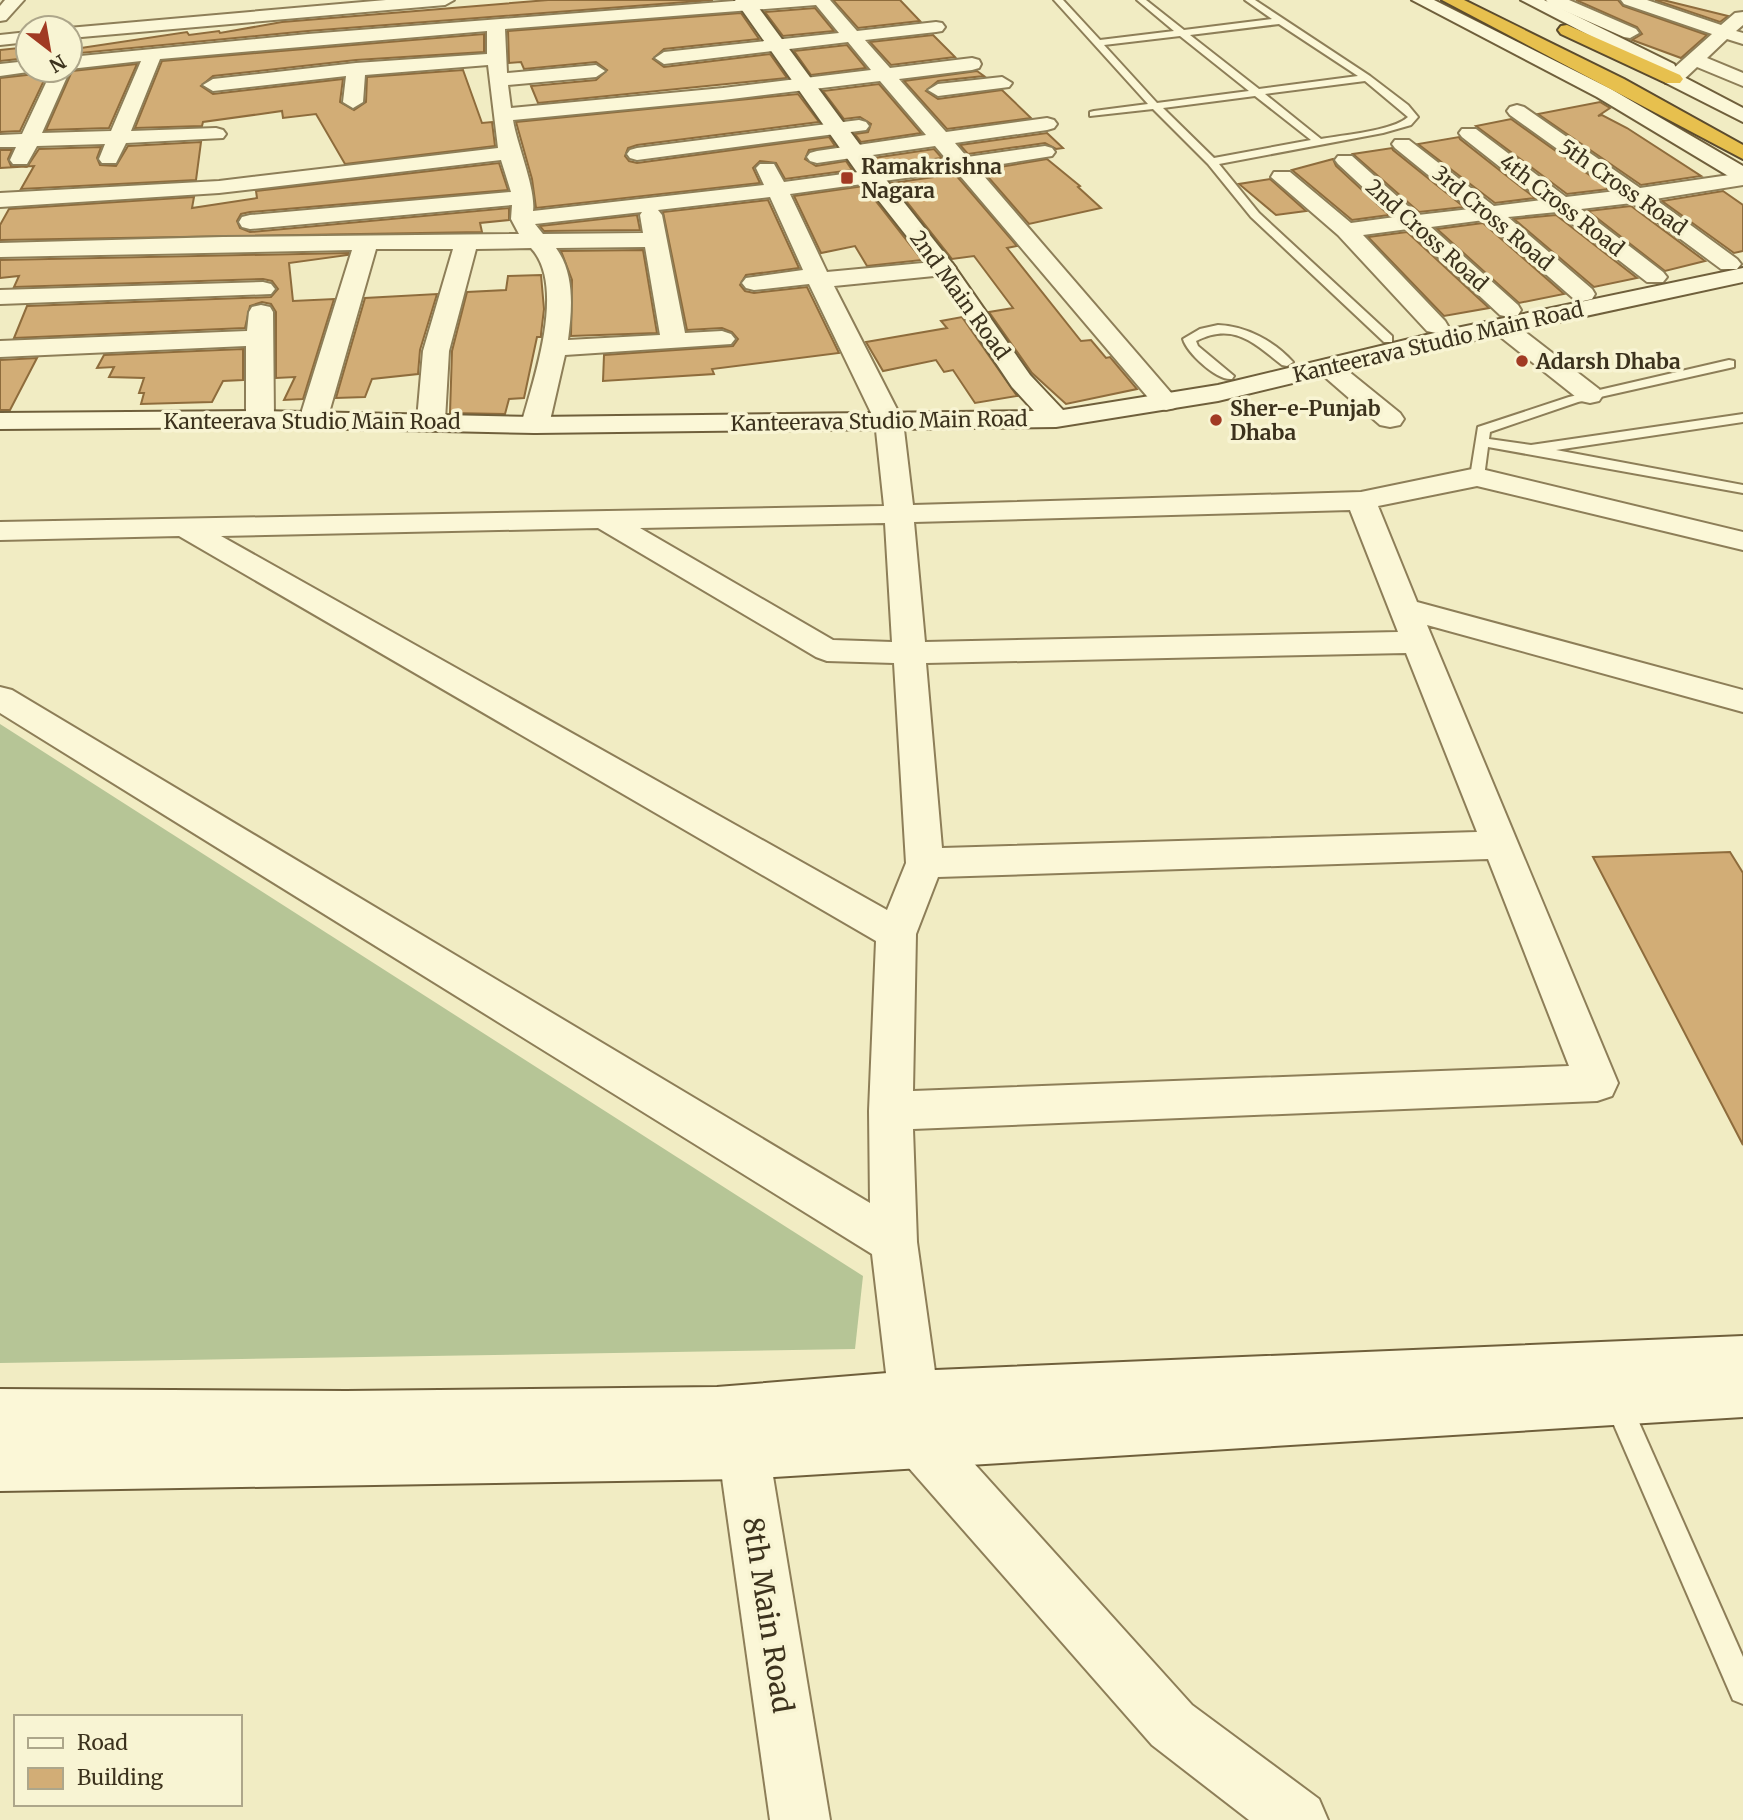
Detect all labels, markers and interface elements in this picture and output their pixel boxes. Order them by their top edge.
north arrow [14,14,84,84]
text: N [45,49,70,78]
street label: 5th Cross Road [1554,133,1692,241]
street label: 4th Cross Road [1494,148,1630,262]
place label: Ramakrishna Nagara [861,153,1002,204]
street label: 3rd Cross Road [1427,160,1559,277]
marker: Ramakrishna Nagara [839,170,855,186]
street label: 2nd Cross Road [1360,173,1494,297]
street label: 2nd Main Road [904,225,1016,365]
street label: Kanteerava Studio Main Road [1290,295,1586,389]
place label: Adarsh Dhaba [1535,348,1681,375]
marker: Adarsh Dhaba [1514,353,1530,369]
place label: Sher-e-Punjab Dhaba [1230,395,1381,446]
street label: Kanteerava Studio Main Road [730,405,1028,437]
street label: Kanteerava Studio Main Road [163,408,461,435]
marker: Sher-e-Punjab Dhaba [1208,412,1224,428]
street label: 8th Main Road [735,1515,801,1716]
legend [14,1715,242,1806]
text: Road [77,1729,128,1756]
text: Building [77,1764,164,1791]

